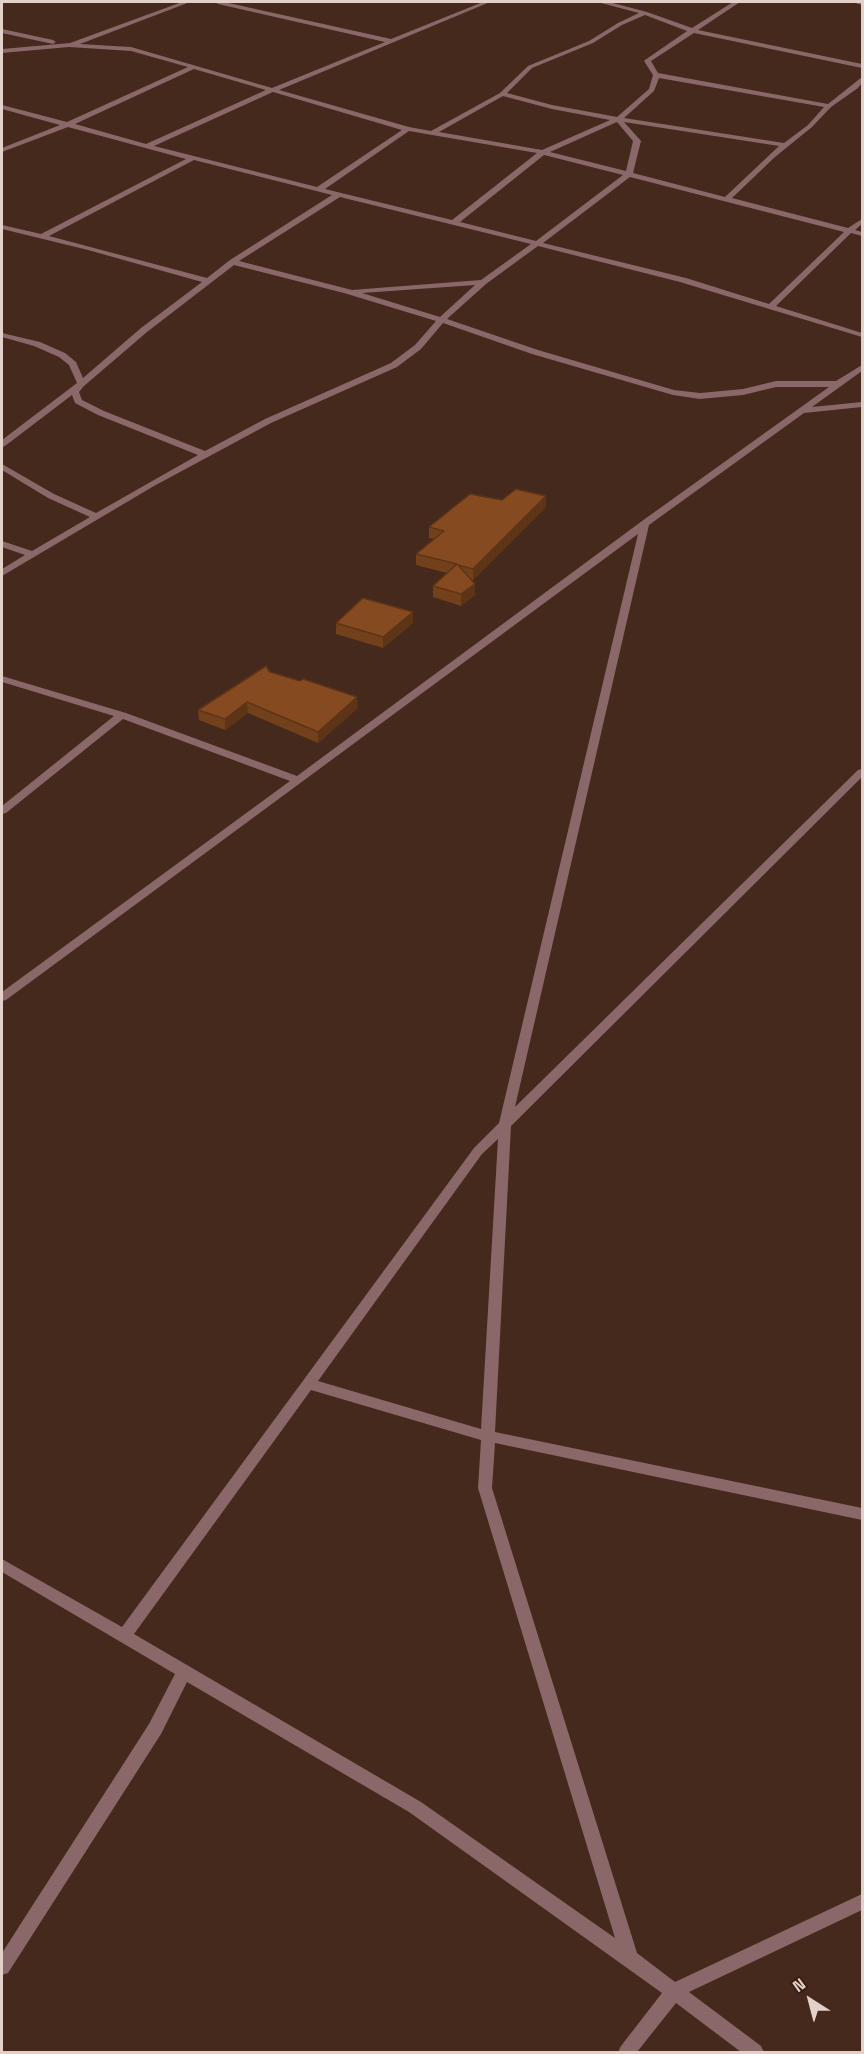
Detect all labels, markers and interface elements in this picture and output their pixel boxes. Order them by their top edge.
north arrow [780,1970,840,2030]
text: N [789,1973,810,1997]

